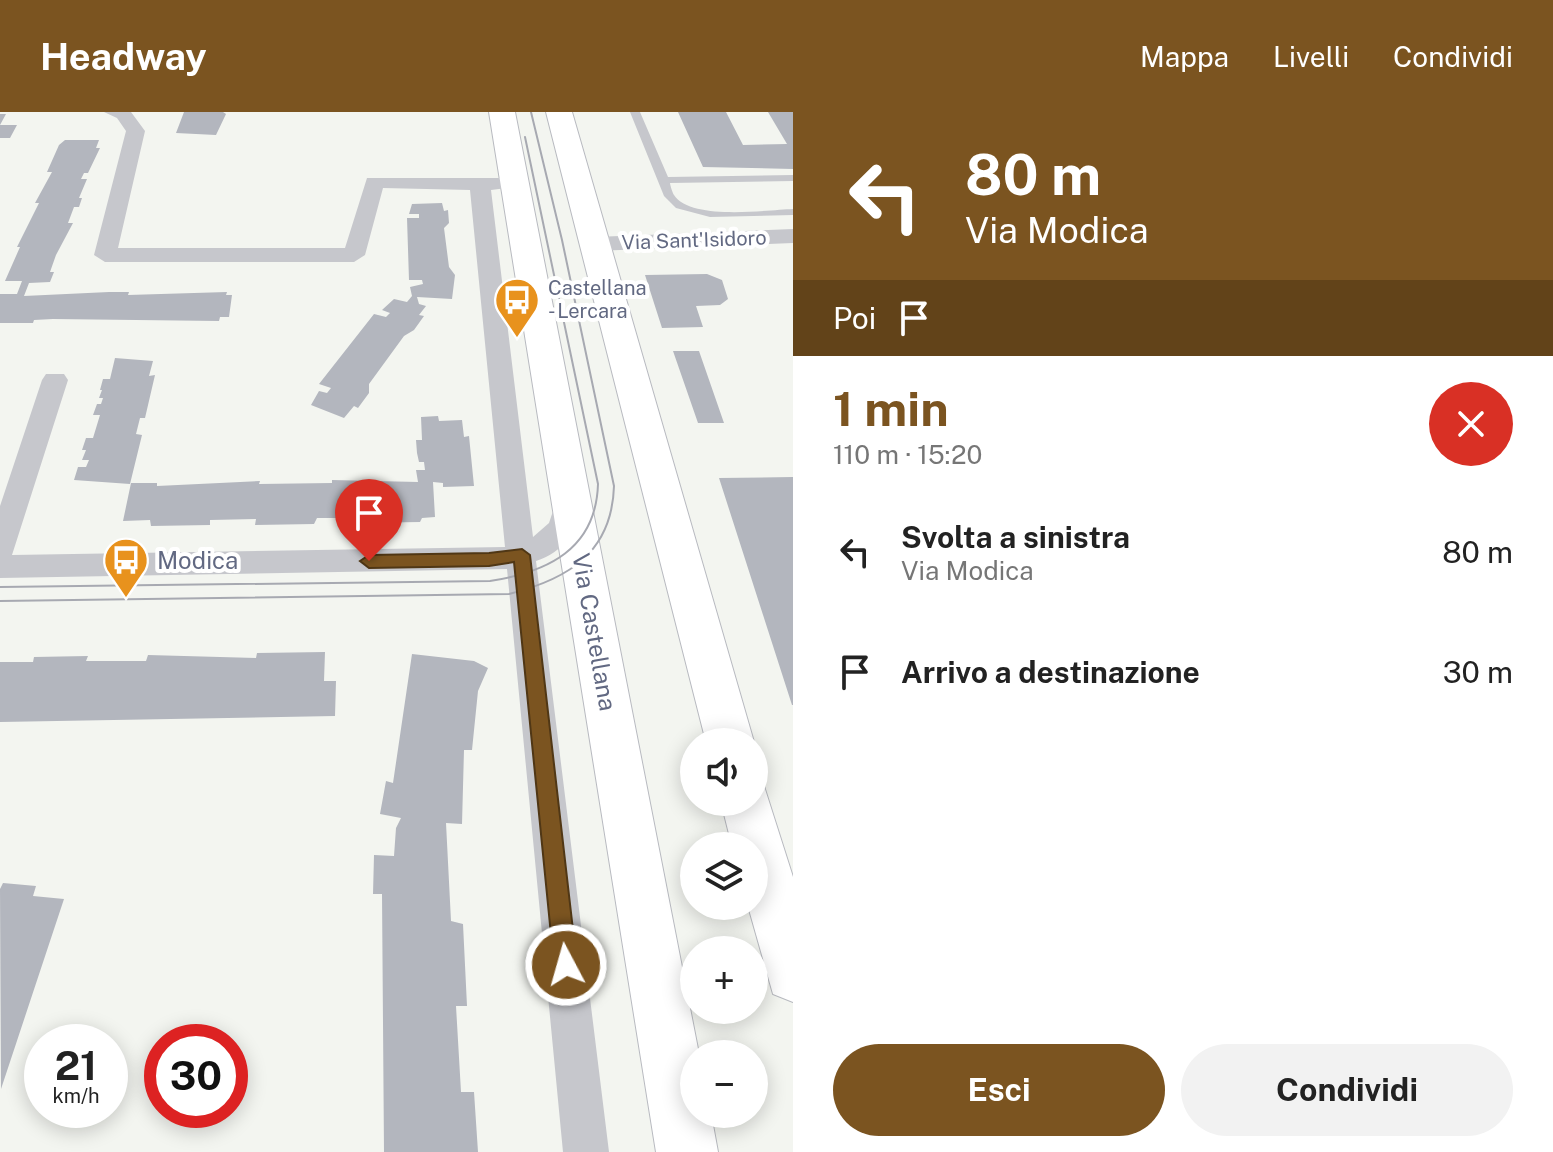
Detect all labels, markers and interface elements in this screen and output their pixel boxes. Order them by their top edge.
text: Headway [40,34,207,79]
text: Mappa [1140,40,1229,73]
text: Livelli [1273,40,1349,73]
text: Condividi [1393,40,1513,73]
text: 80 m [965,142,1101,208]
icon: left [833,144,937,248]
text: Via Modica [965,209,1149,251]
street label: Via Sant'Isidoro [621,225,767,255]
bus stop icon: Castellana - Lercara [493,276,541,339]
place label: Castellana - Lercara [548,276,647,323]
icon: arrive [892,296,936,340]
text: Poi [833,300,876,336]
text: 1 min [833,380,949,437]
button: close [1429,382,1513,466]
text: 110 m · 15:20 [833,439,982,470]
pin [335,479,403,561]
icon: arrive [347,491,391,535]
text: Svolta a sinistra [901,519,1130,555]
icon: left [833,530,877,574]
text: 80 m [1442,534,1513,570]
bus stop icon: Modica [102,536,150,599]
place label: Modica [157,546,238,574]
street label: Via Castellana [567,551,623,713]
text: Via Modica [901,555,1034,586]
icon: arrive [833,650,877,694]
text: Arrivo a destinazione [901,654,1200,690]
text: 30 m [1443,654,1513,690]
map controls [680,728,768,1128]
button: sound [680,728,768,816]
button: layers [680,832,768,920]
position arrow [524,923,608,1007]
button: + [680,936,768,1024]
speed limit sign: 30 [144,1024,248,1128]
button: − [680,1040,768,1128]
text: 21 [55,1042,97,1089]
button: Esci [833,1044,1165,1136]
button: Condividi [1181,1044,1513,1136]
text: km/h [52,1084,100,1108]

